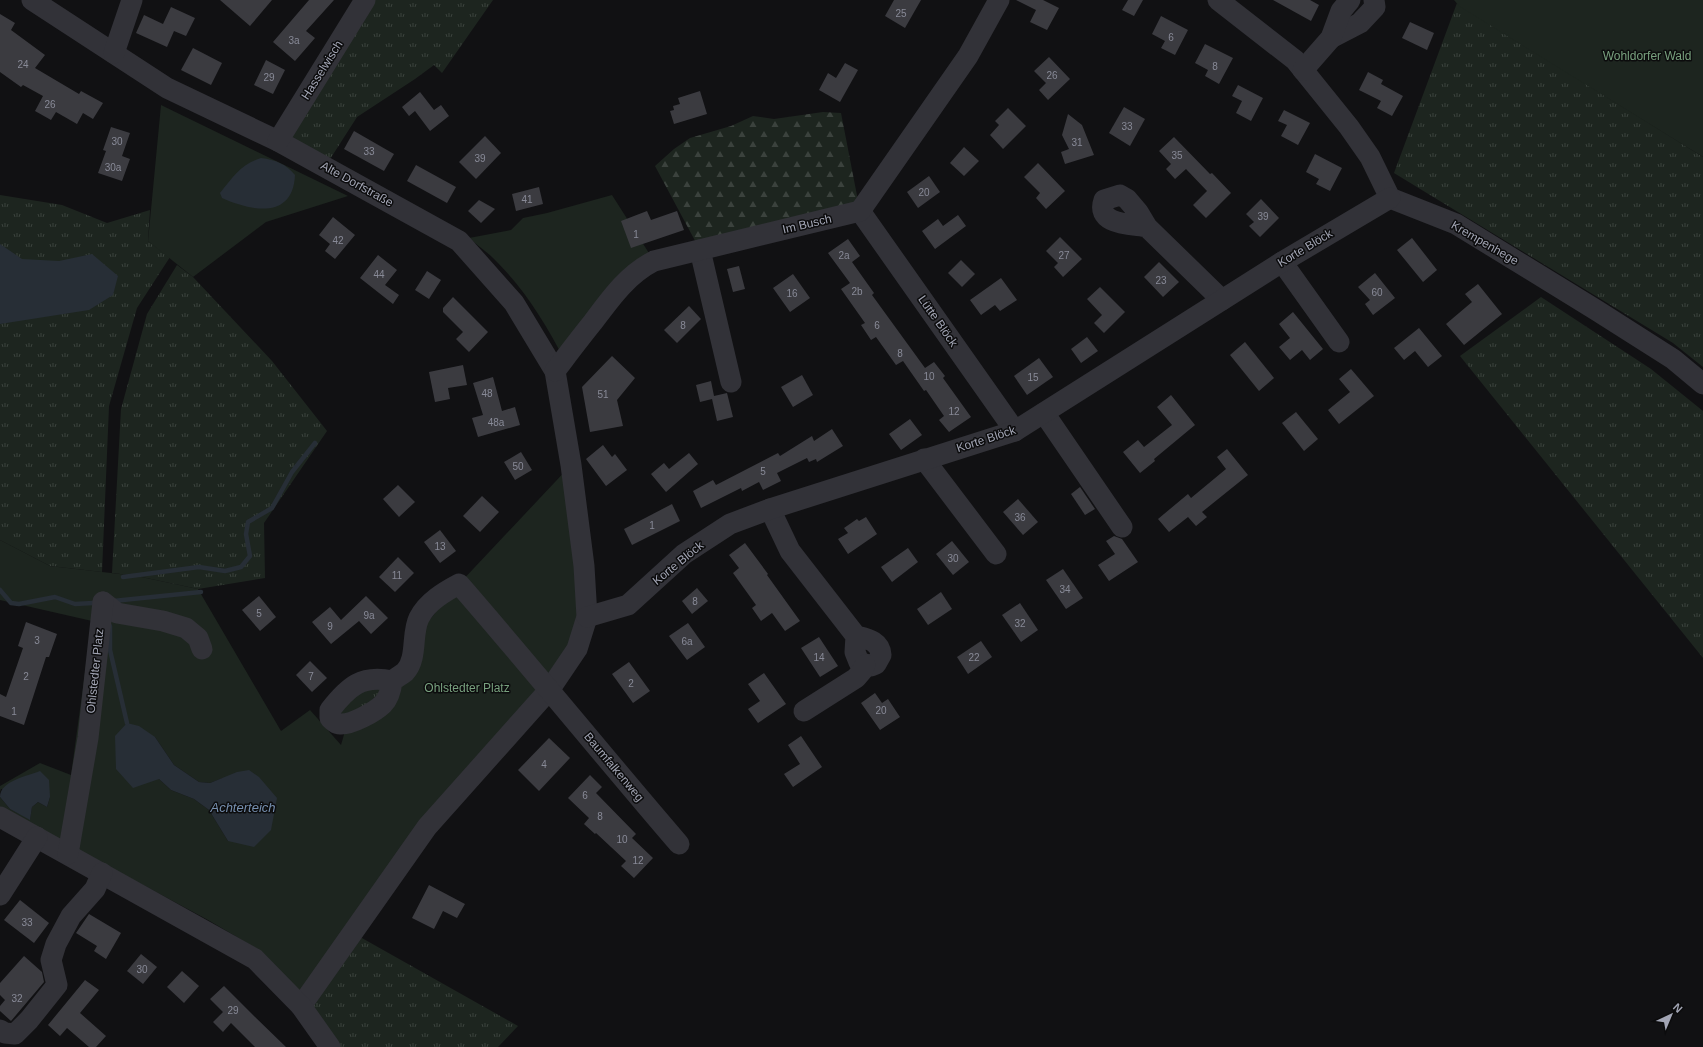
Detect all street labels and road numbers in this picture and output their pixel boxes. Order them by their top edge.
street label: Hasselwisch [298,38,346,102]
street label: Alte Dorfstraße [318,158,396,210]
street label: Im Busch [781,212,833,236]
street label: Krempenhege [1449,218,1521,268]
street label: Korte Blöck [1275,226,1336,270]
street label: Lütte Blöck [915,293,961,350]
street label: Korte Blöck [955,423,1018,455]
street label: Korte Blöck [650,538,707,588]
street label: Ohlstedter Platz [84,628,106,714]
street label: Baumfalkenweg [581,730,647,804]

